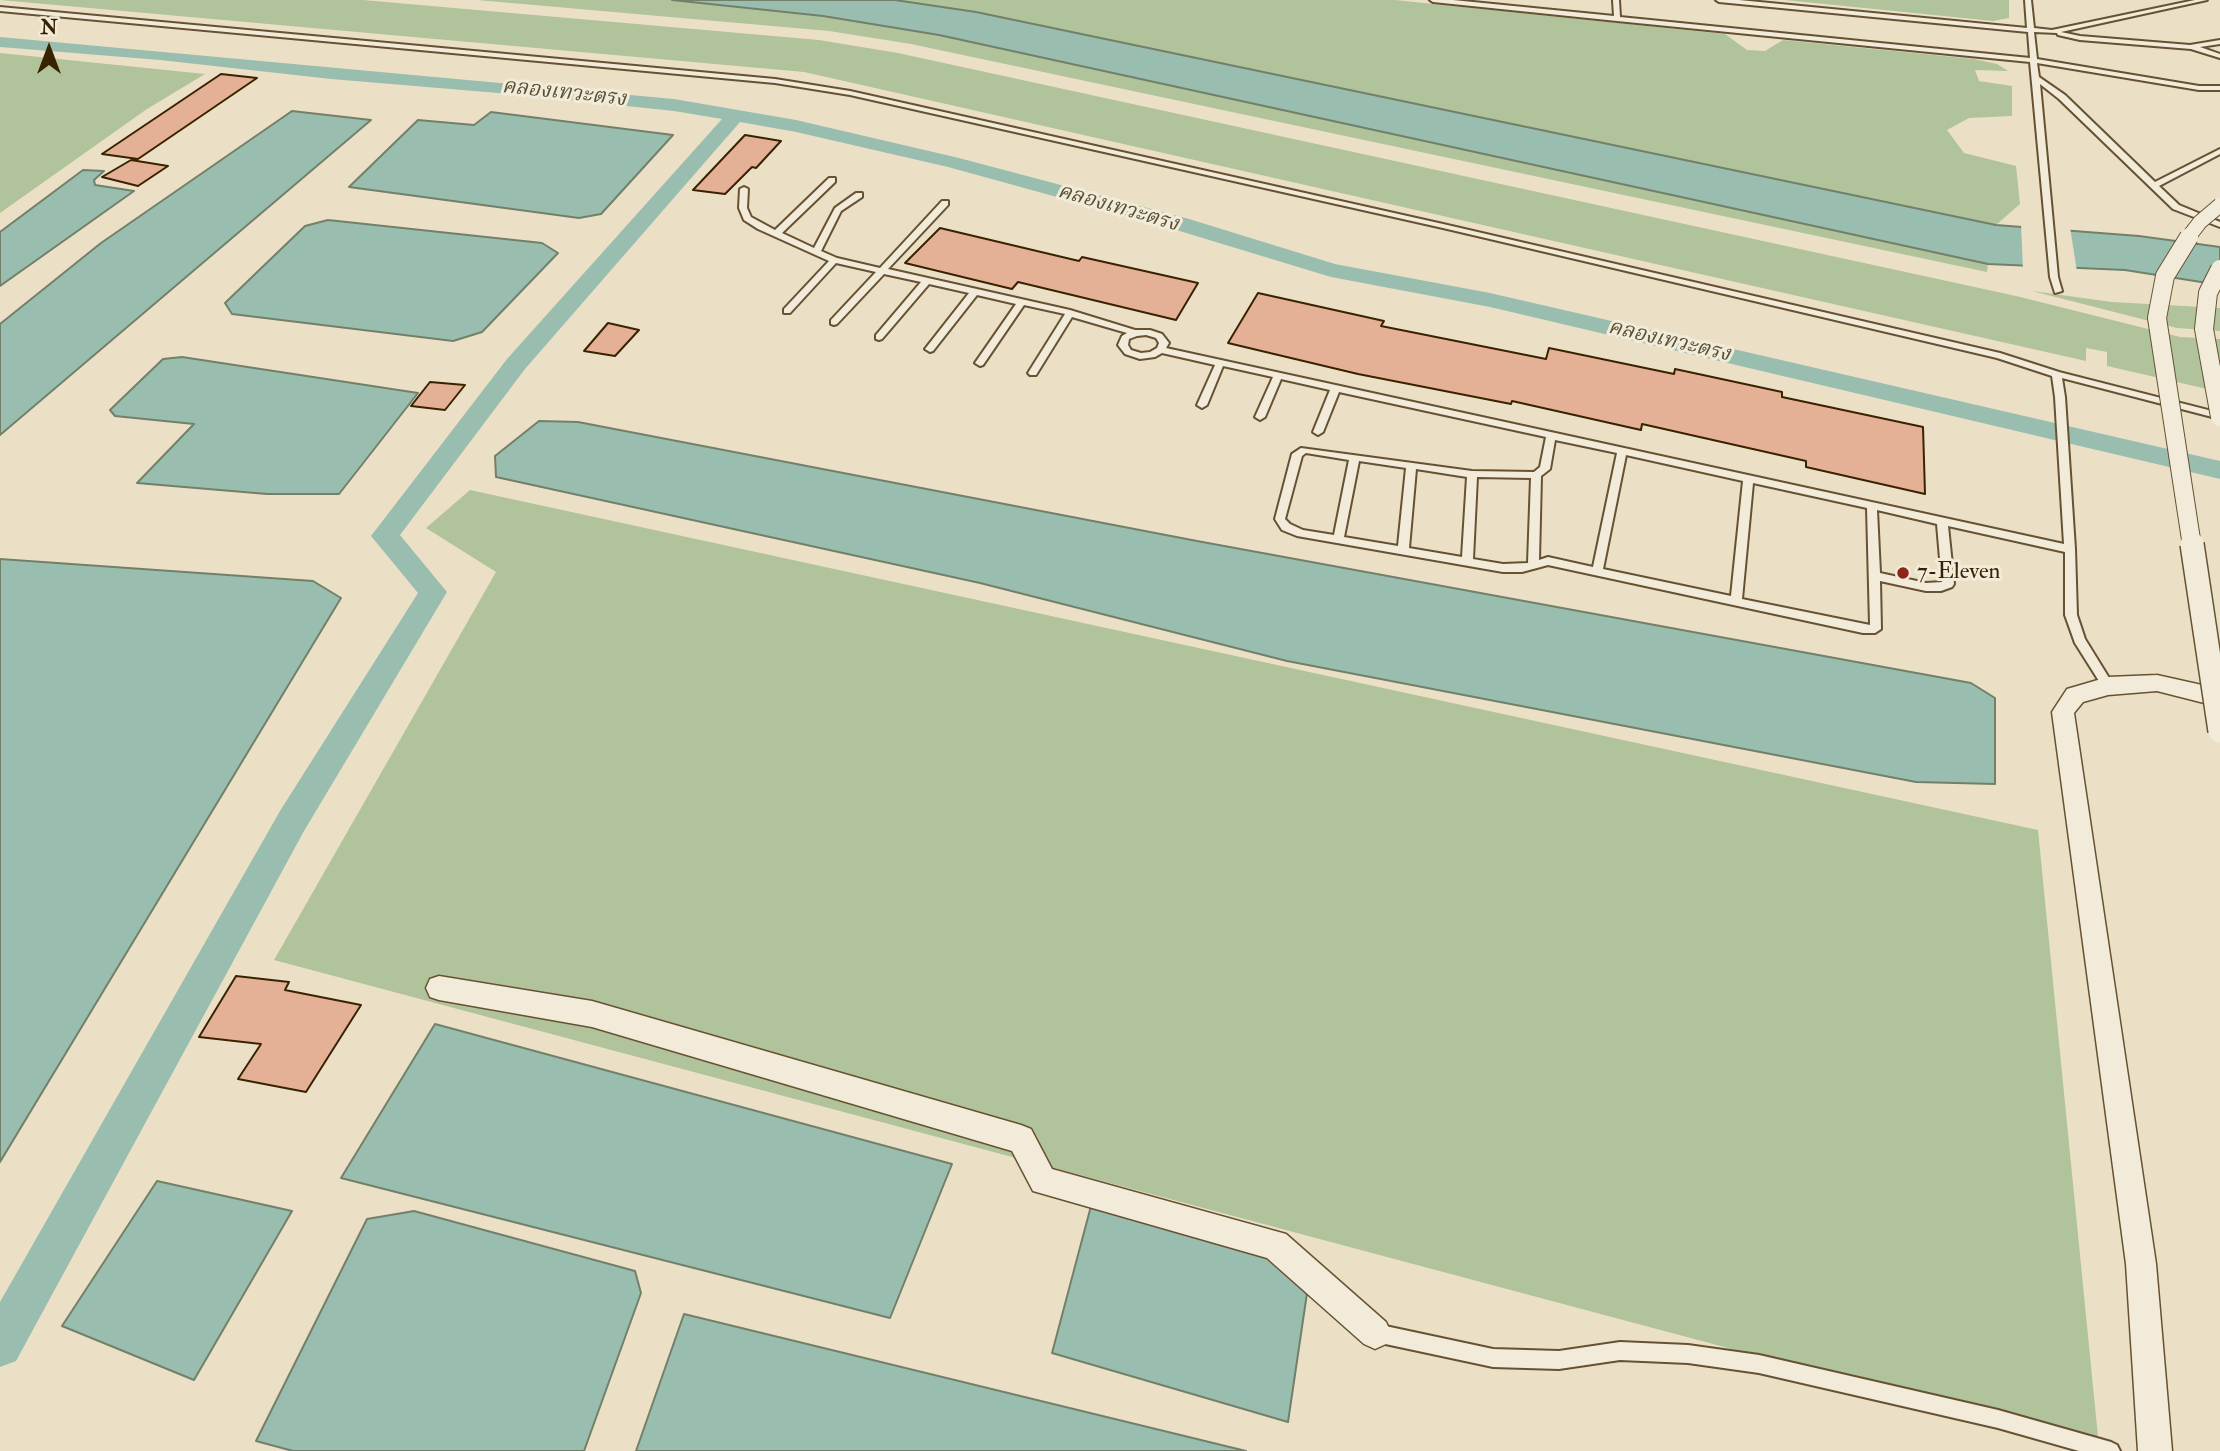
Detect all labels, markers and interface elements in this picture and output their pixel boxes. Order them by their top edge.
north arrow [14,14,84,84]
text: N [40,16,58,40]
water label: คลองเทวะตรง [501,75,627,113]
water label: คลองเทวะตรง [1055,180,1181,238]
water label: คลองเทวะตรง [1605,316,1733,368]
place label: 7-Eleven [1917,559,2000,587]
marker: 7-Eleven [1895,565,1911,581]

